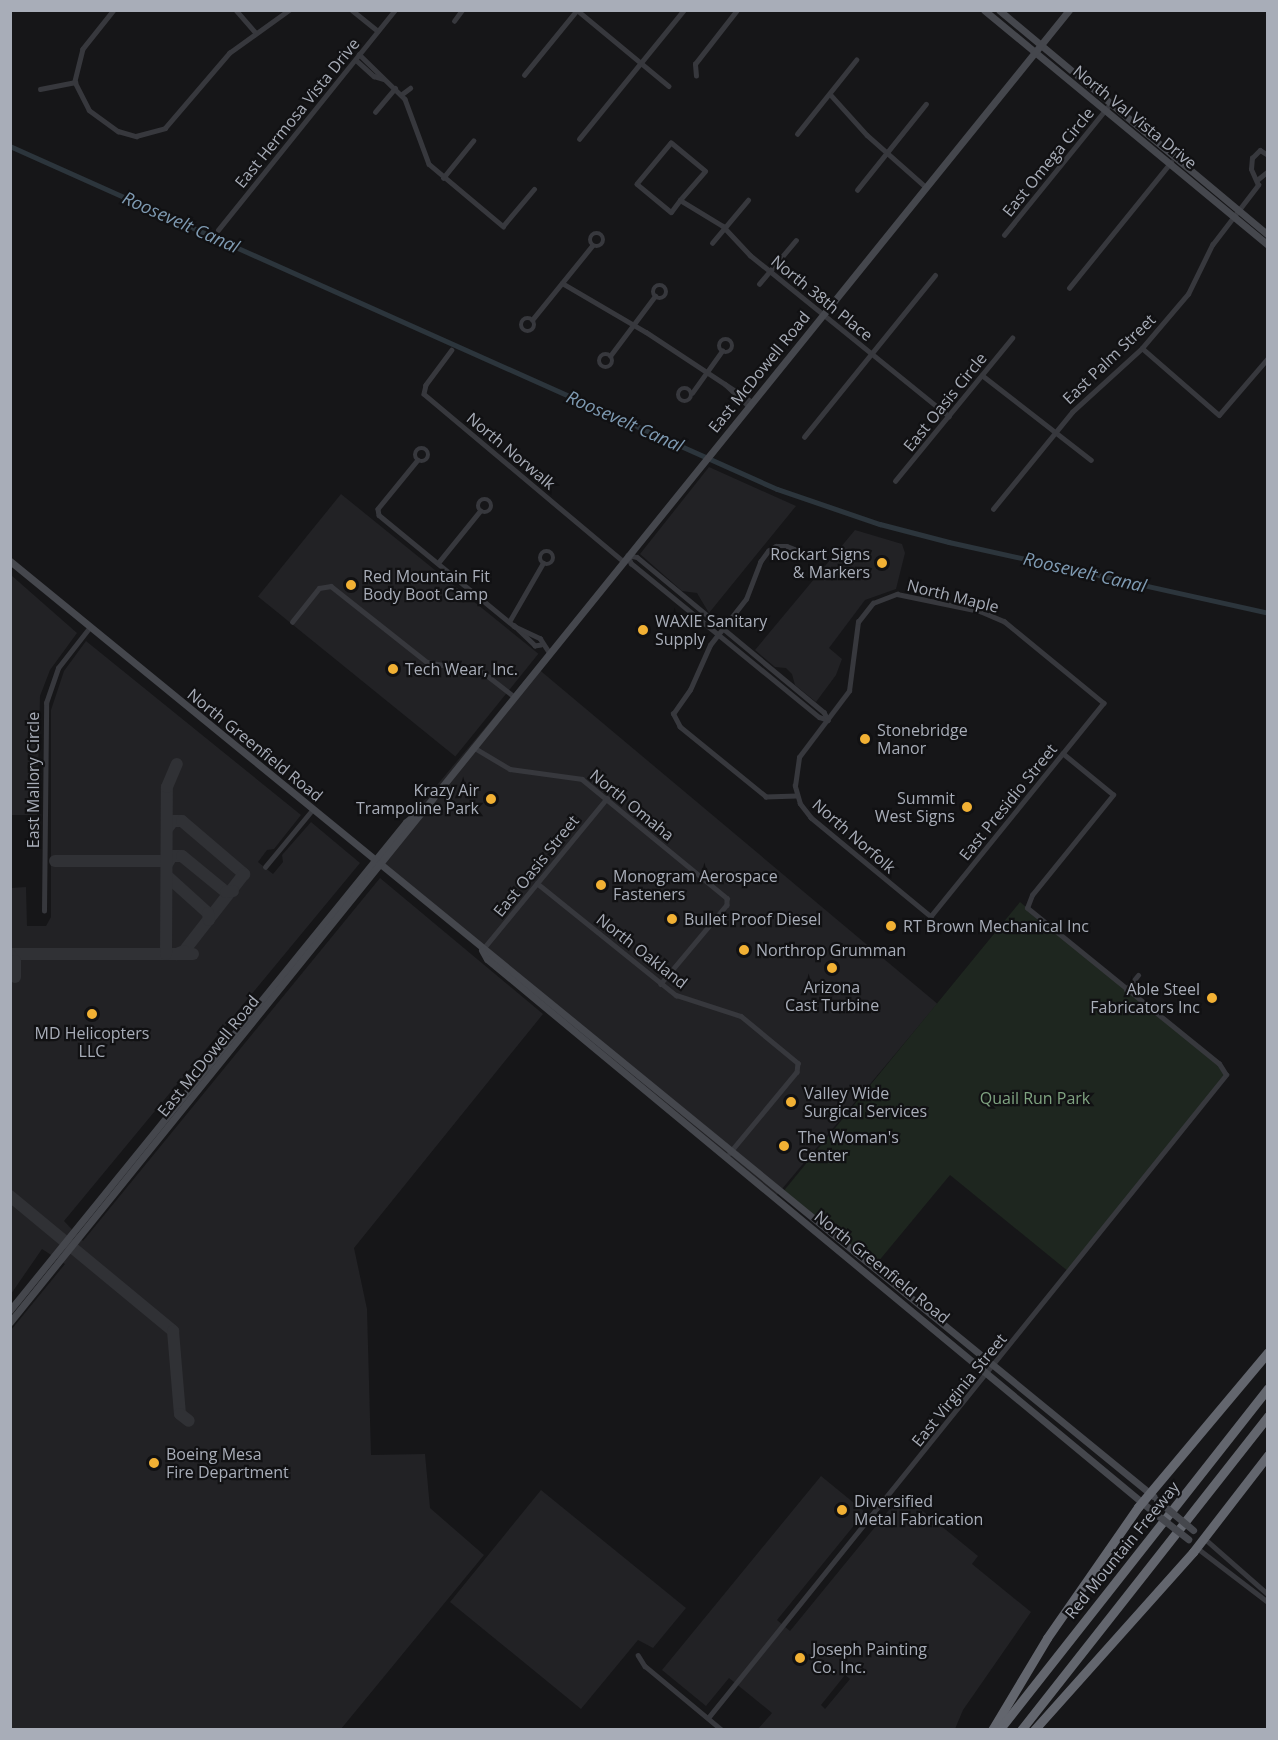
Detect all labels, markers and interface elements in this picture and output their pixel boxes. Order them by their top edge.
street label: East Hermosa Vista Drive [231,34,363,192]
street label: North Val Vista Drive [1069,61,1201,173]
street label: East Omega Circle [998,104,1098,220]
water label: Roosevelt Canal [119,187,243,257]
street label: North 38th Place [767,251,877,345]
street label: East McDowell Road [704,308,814,436]
street label: East Palm Street [1059,310,1159,408]
street label: East Oasis Circle [899,349,991,455]
water label: Roosevelt Canal [563,386,687,456]
street label: North Norwalk [463,408,559,494]
place label: Rockart Signs & Markers [770,544,870,582]
water label: Roosevelt Canal [1021,547,1149,597]
marker: Rockart Signs & Markers [875,556,889,570]
place label: Red Mountain Fit Body Boot Camp [363,566,490,604]
street label: North Maple [905,575,1001,617]
marker: Red Mountain Fit Body Boot Camp [344,578,358,592]
place label: WAXIE Sanitary Supply [655,611,767,649]
marker: WAXIE Sanitary Supply [636,623,650,637]
place label: Tech Wear, Inc. [405,659,518,679]
marker: Tech Wear, Inc. [386,662,400,676]
street label: North Greenfield Road [184,685,326,805]
street label: East Mallory Circle [23,712,43,848]
place label: Stonebridge Manor [877,720,968,758]
marker: Stonebridge Manor [858,732,872,746]
street label: East Presidio Street [955,740,1061,864]
street label: North Omaha [586,765,678,845]
place label: Krazy Air Trampoline Park [356,780,479,818]
place label: Summit West Signs [875,788,955,826]
marker: Krazy Air Trampoline Park [484,792,498,806]
street label: North Norfolk [809,795,899,877]
marker: Summit West Signs [960,800,974,814]
street label: East Oasis Street [489,811,583,921]
place label: Monogram Aerospace Fasteners [613,866,778,904]
marker: Monogram Aerospace Fasteners [594,878,608,892]
place label: Bullet Proof Diesel [684,909,821,929]
street label: North Oakland [593,910,691,992]
marker: Bullet Proof Diesel [665,912,679,926]
place label: RT Brown Mechanical Inc [903,916,1089,936]
marker: RT Brown Mechanical Inc [884,919,898,933]
place label: Northrop Grumman [756,940,906,960]
marker: Northrop Grumman [737,943,751,957]
marker: Arizona Cast Turbine [825,961,839,975]
place label: Arizona Cast Turbine [785,977,879,1015]
place label: Able Steel Fabricators Inc [1090,979,1200,1017]
marker: Able Steel Fabricators Inc [1205,991,1219,1005]
street label: East McDowell Road [153,992,263,1120]
marker: MD Helicopters LLC [85,1007,99,1021]
place label: MD Helicopters LLC [35,1023,149,1061]
place label: Valley Wide Surgical Services [804,1083,927,1121]
park label: Quail Run Park [980,1088,1090,1108]
marker: Valley Wide Surgical Services [782,1093,800,1111]
place label: The Woman's Center [798,1127,899,1165]
marker: The Woman's Center [775,1137,793,1155]
street label: North Greenfield Road [811,1207,953,1327]
street label: East Virginia Street [908,1330,1010,1450]
place label: Boeing Mesa Fire Department [166,1444,289,1482]
marker: Boeing Mesa Fire Department [147,1456,161,1470]
street label: Red Mountain Freeway [1061,1477,1183,1623]
place label: Diversified Metal Fabrication [854,1491,983,1529]
marker: Diversified Metal Fabrication [835,1503,849,1517]
place label: Joseph Painting Co. Inc. [812,1639,927,1677]
marker: Joseph Painting Co. Inc. [793,1651,807,1665]

